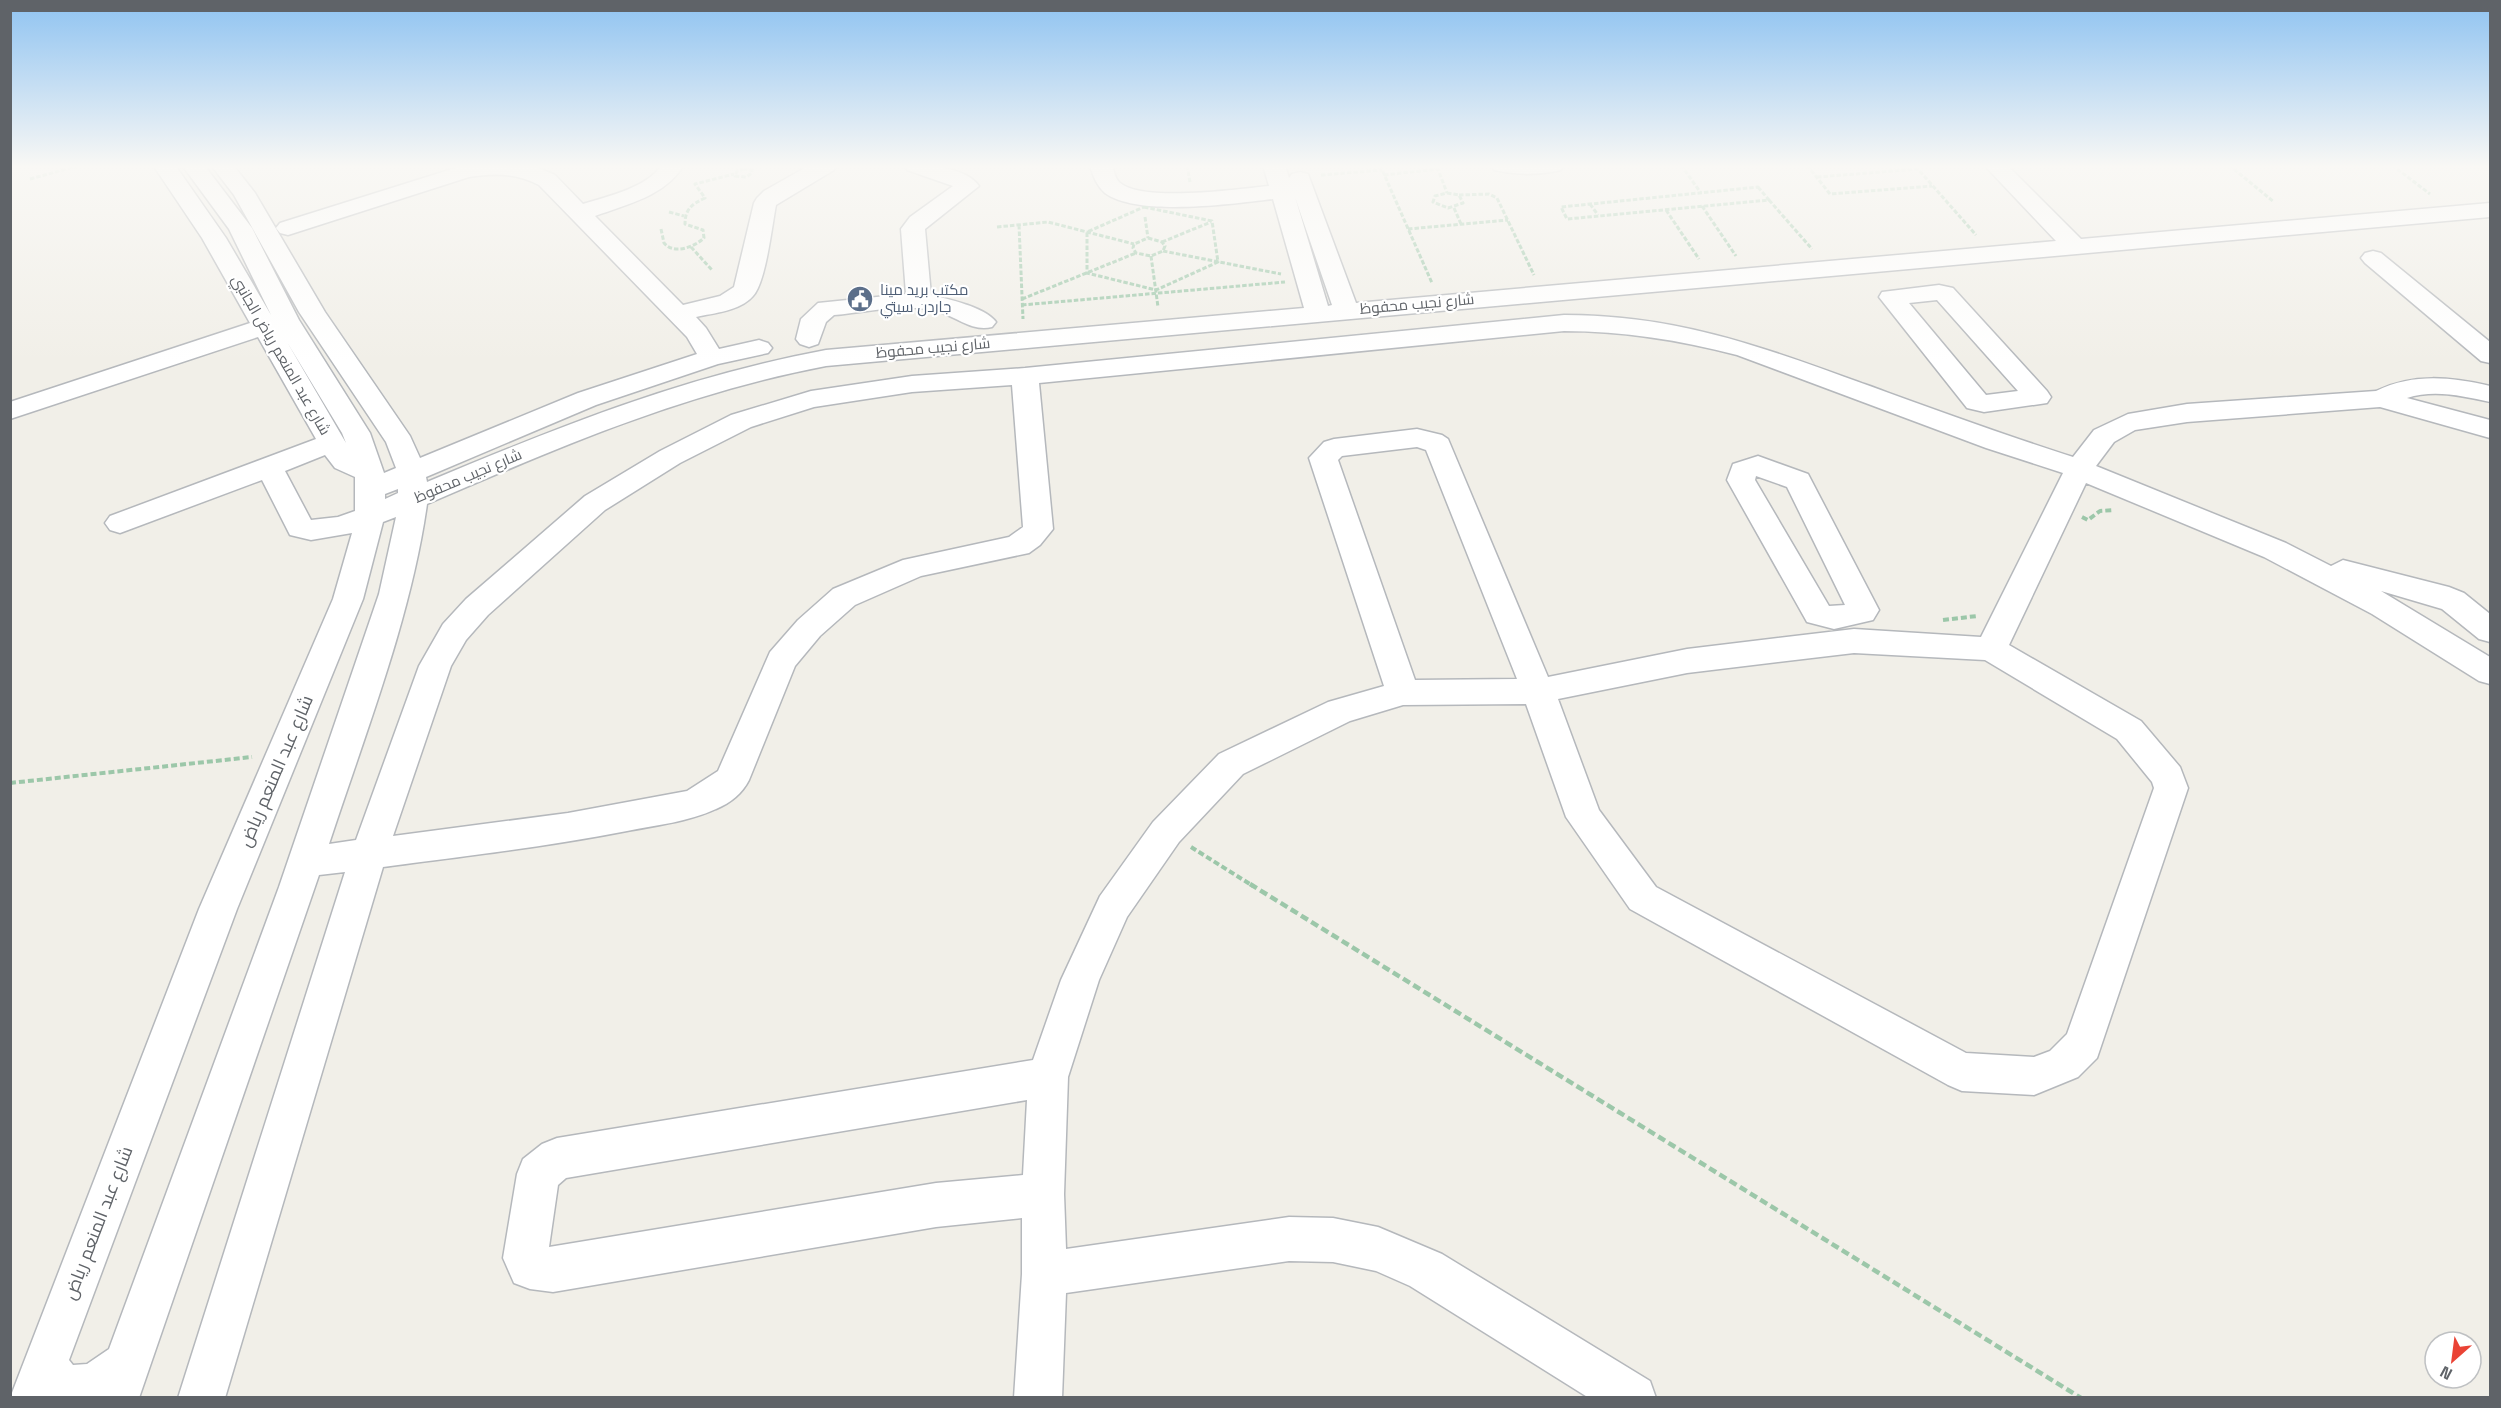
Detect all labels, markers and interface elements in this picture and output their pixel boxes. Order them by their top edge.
street label: شارع عبد المنعم رياض الجانبي [225,271,335,440]
place label: مكتب بريد مينا جاردن سيتي [880,280,969,319]
public building icon: مكتب بريد مينا جاردن سيتي [845,284,875,314]
street label: شارع نجيب محفوظ [1359,289,1475,320]
street label: شارع نجيب محفوظ [875,333,991,364]
street label: شارع نجيب محفوظ [411,444,525,509]
street label: شارع عبد المنعم رياض [233,691,319,851]
street label: شارع عبد المنعم رياض [58,1143,138,1303]
north arrow [2423,1330,2483,1390]
text: N [2437,1361,2456,1385]

